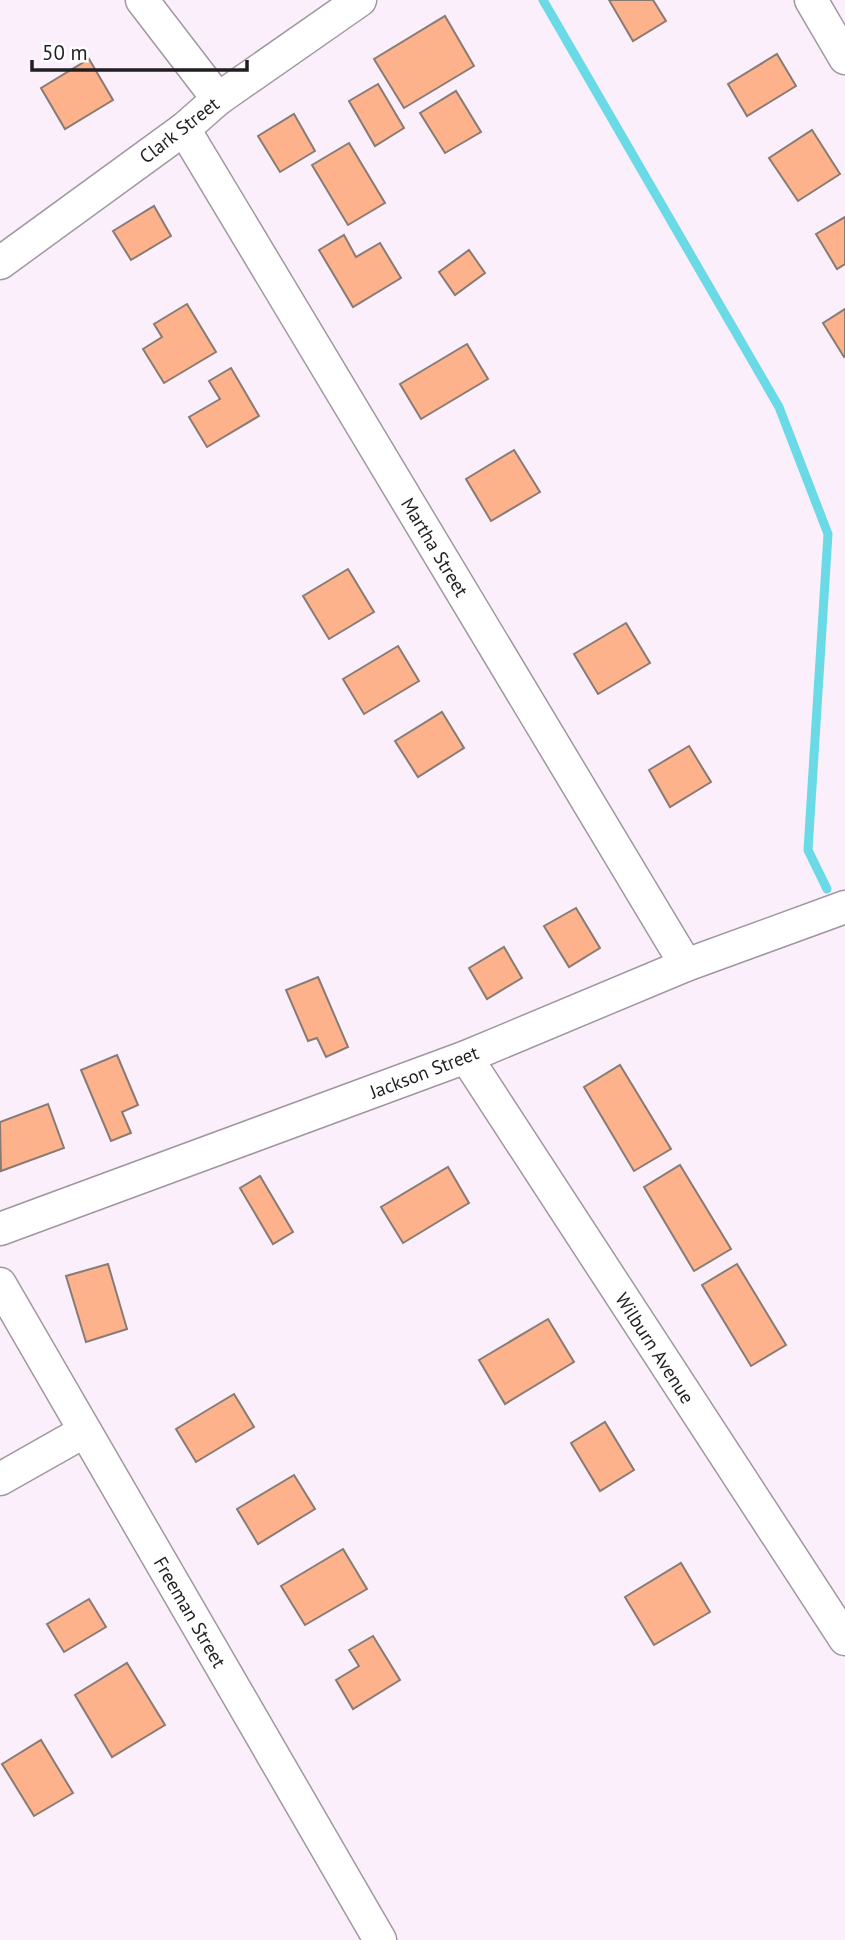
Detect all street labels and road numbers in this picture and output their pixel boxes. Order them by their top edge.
street label: Clark Street [134,91,224,169]
street label: Martha Street [396,493,474,601]
street label: Jackson Street [365,1040,482,1104]
street label: Wilburn Avenue [610,1288,700,1408]
street label: Freeman Street [149,1552,232,1672]

